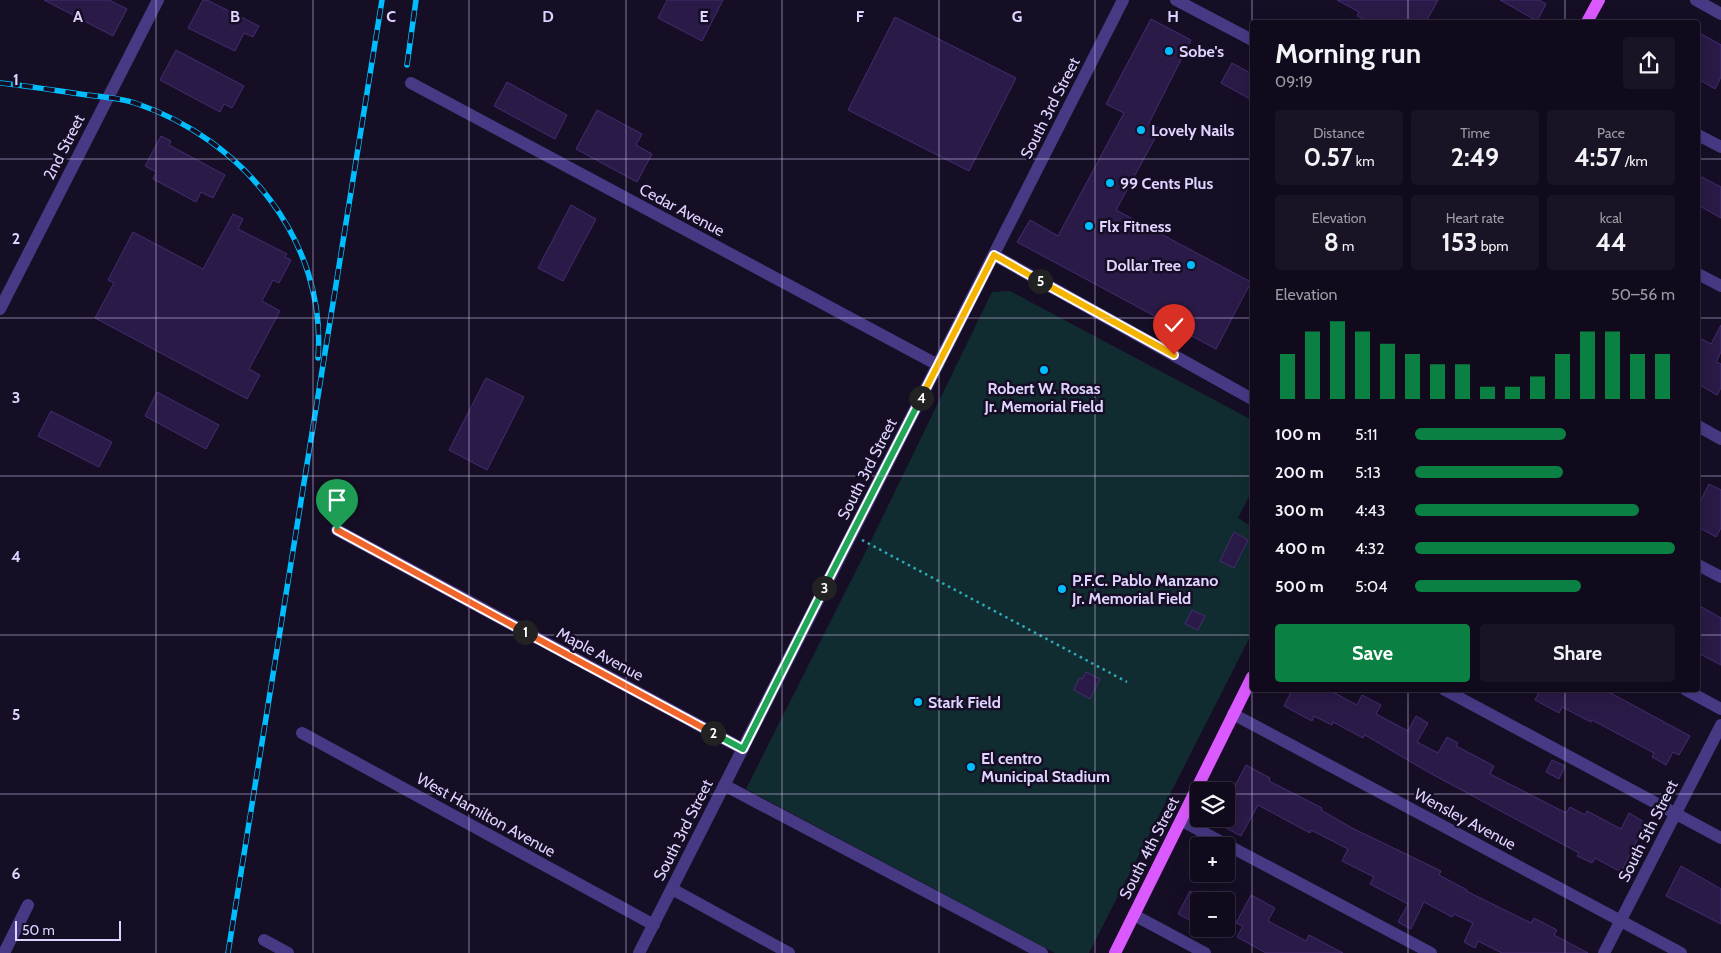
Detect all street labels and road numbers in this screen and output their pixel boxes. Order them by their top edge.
street label: South 3rd Street [1016,54,1084,162]
street label: 2nd Street [39,111,89,183]
street label: Cedar Avenue [636,180,728,240]
street label: South 3rd Street [833,415,901,523]
street label: Maple Avenue [553,623,647,685]
street label: West Hamilton Avenue [413,769,559,861]
street label: South 3rd Street [649,776,717,884]
street label: South 5th Street [1614,776,1682,885]
street label: Wensley Avenue [1411,784,1519,854]
street label: South 4th Street [1115,793,1183,902]

